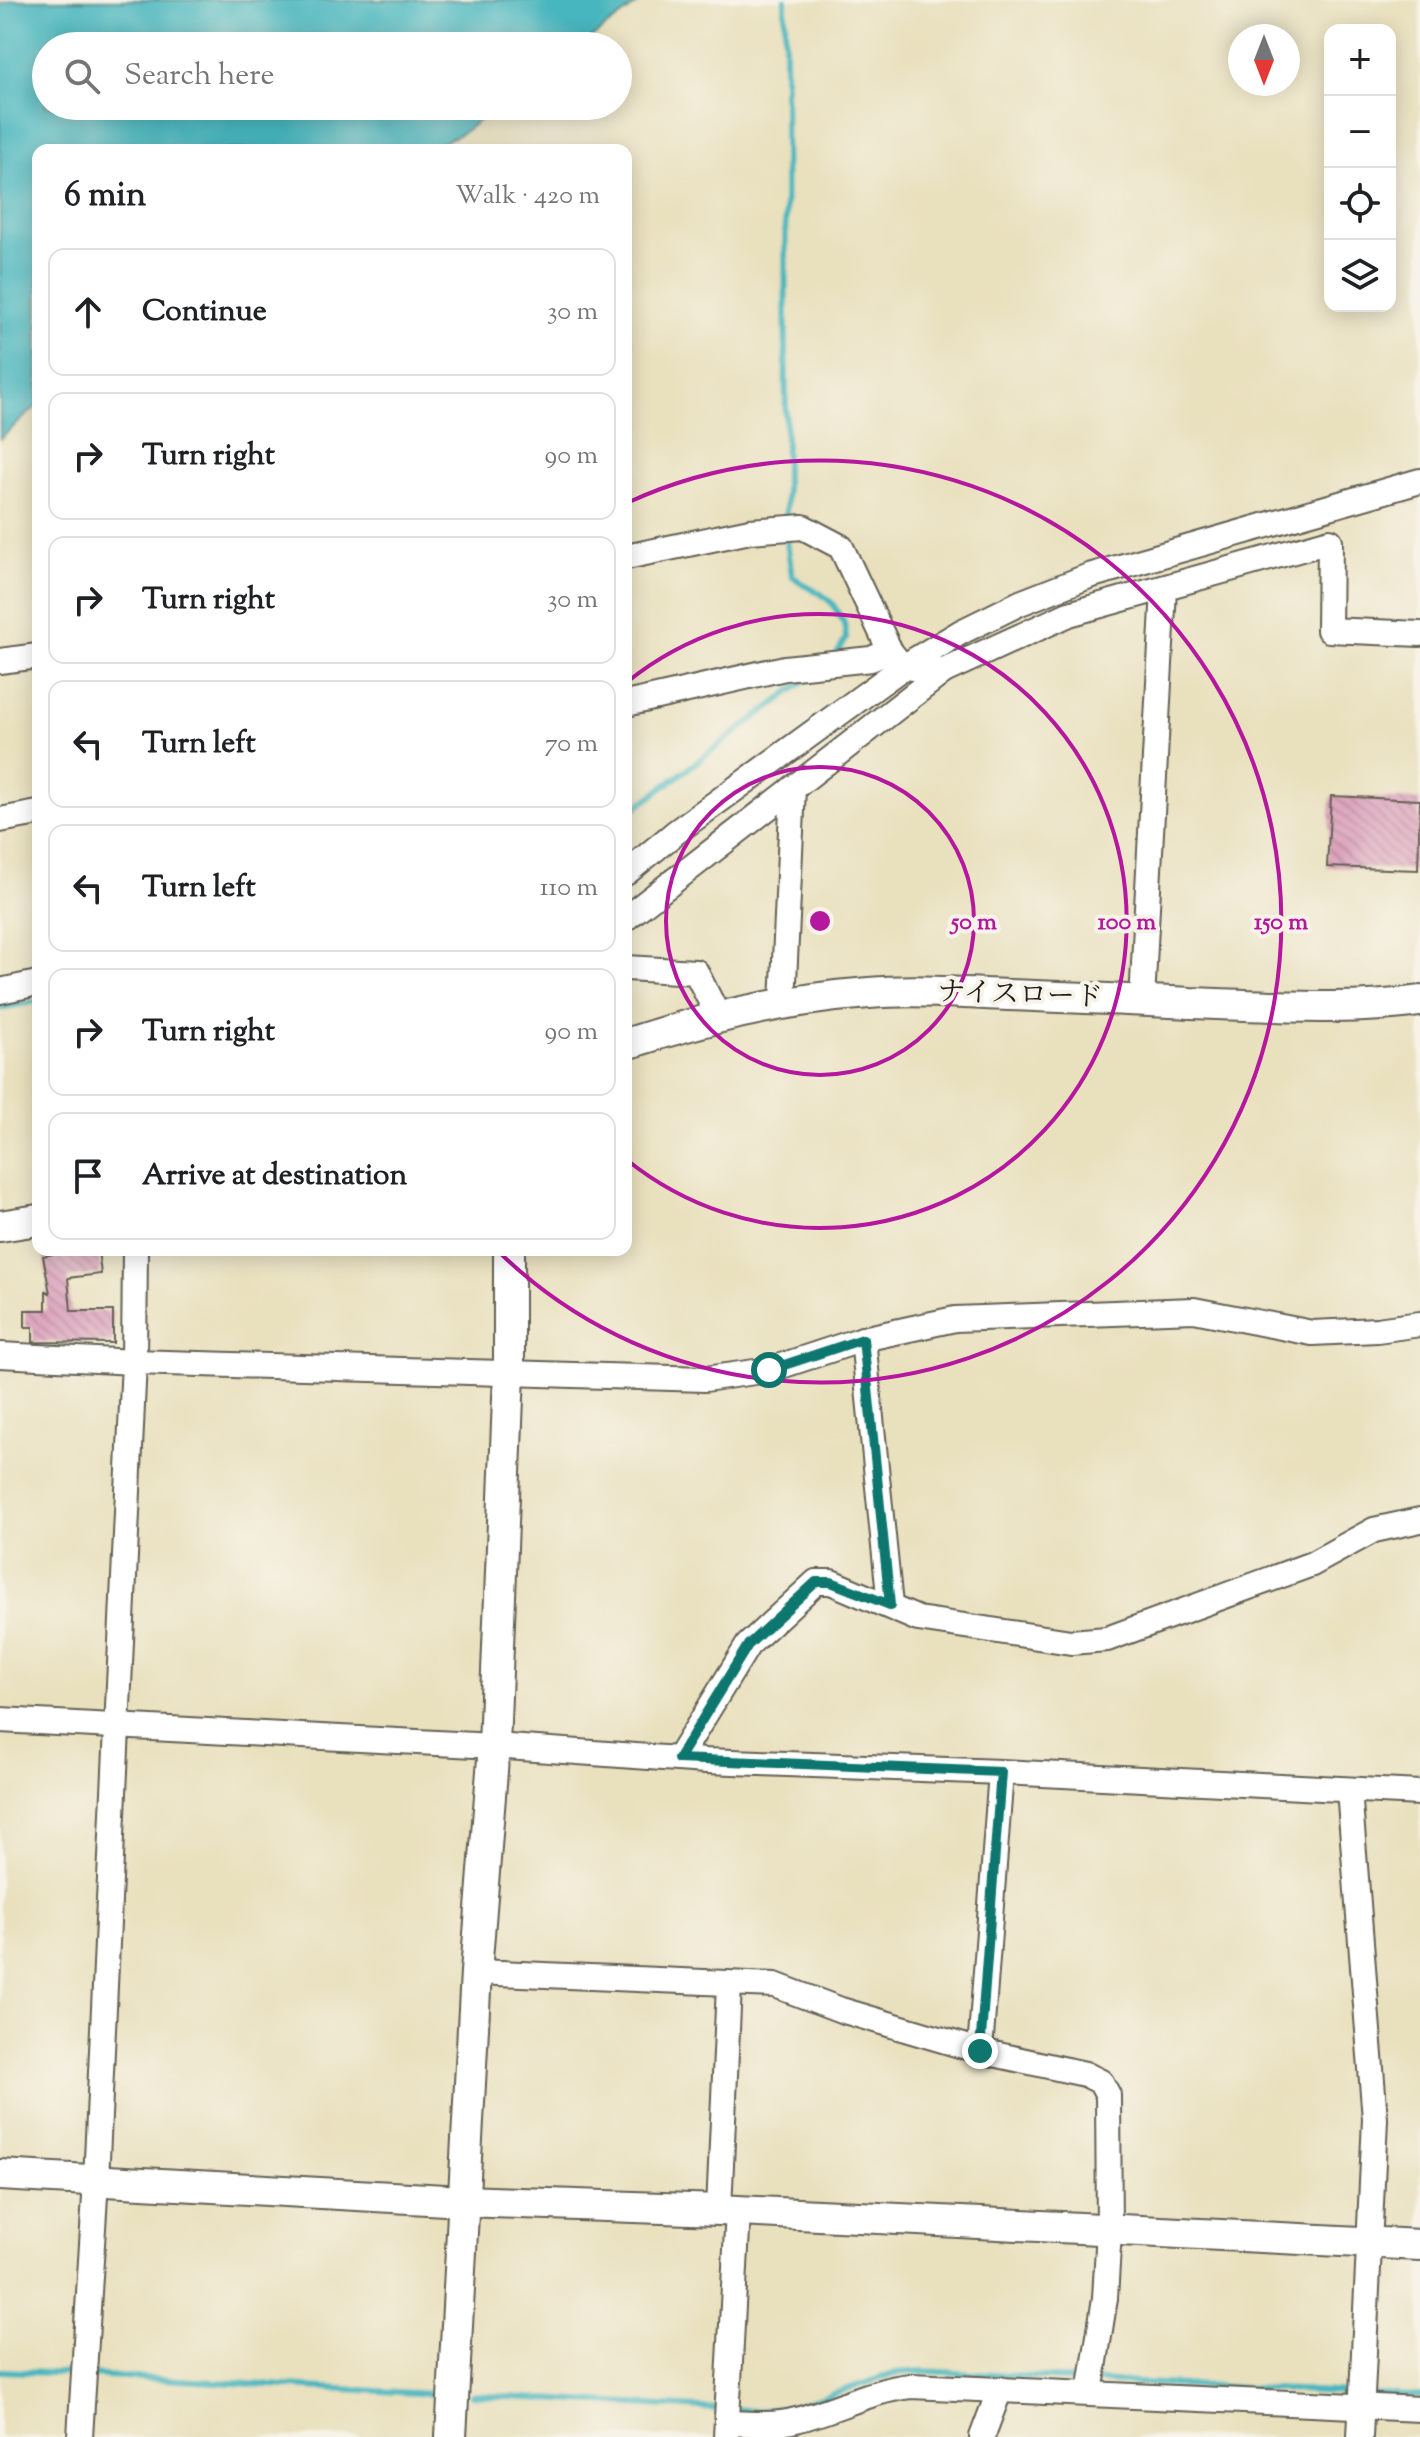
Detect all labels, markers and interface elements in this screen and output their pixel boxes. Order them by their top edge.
north arrow [1228,24,1300,96]
map controls [1324,24,1396,312]
button: + [1324,24,1396,96]
search box [32,32,632,120]
icon: search [60,54,104,98]
text: Search here [124,55,274,98]
button: − [1324,96,1396,168]
button: locate [1324,168,1396,240]
text: 6 min [64,172,146,221]
text: Walk · 420 m [455,178,600,215]
button: layers [1324,240,1396,312]
icon: ahead [66,290,110,334]
text: Continue [142,291,267,334]
text: 30 m [547,294,598,331]
icon: right [66,434,110,478]
text: Turn right [142,435,275,478]
text: 90 m [545,438,598,475]
icon: right [66,578,110,622]
text: Turn right [142,579,275,622]
text: 30 m [547,582,598,619]
icon: left [66,722,110,766]
text: Turn left [142,723,256,766]
text: 70 m [545,726,598,763]
icon: left [66,866,110,910]
text: Turn left [142,867,256,910]
text: 110 m [540,870,598,907]
text: 50 m [949,906,997,940]
text: 100 m [1098,906,1156,940]
text: 150 m [1254,906,1308,940]
centre of rings [806,907,834,935]
street label: ナイスロード [936,973,1104,1019]
icon: right [66,1010,110,1054]
text: Turn right [142,1011,275,1054]
text: 90 m [545,1014,598,1051]
icon: arrive [66,1154,110,1198]
text: Arrive at destination [142,1155,407,1198]
route start [751,1352,787,1388]
route end [962,2033,998,2069]

